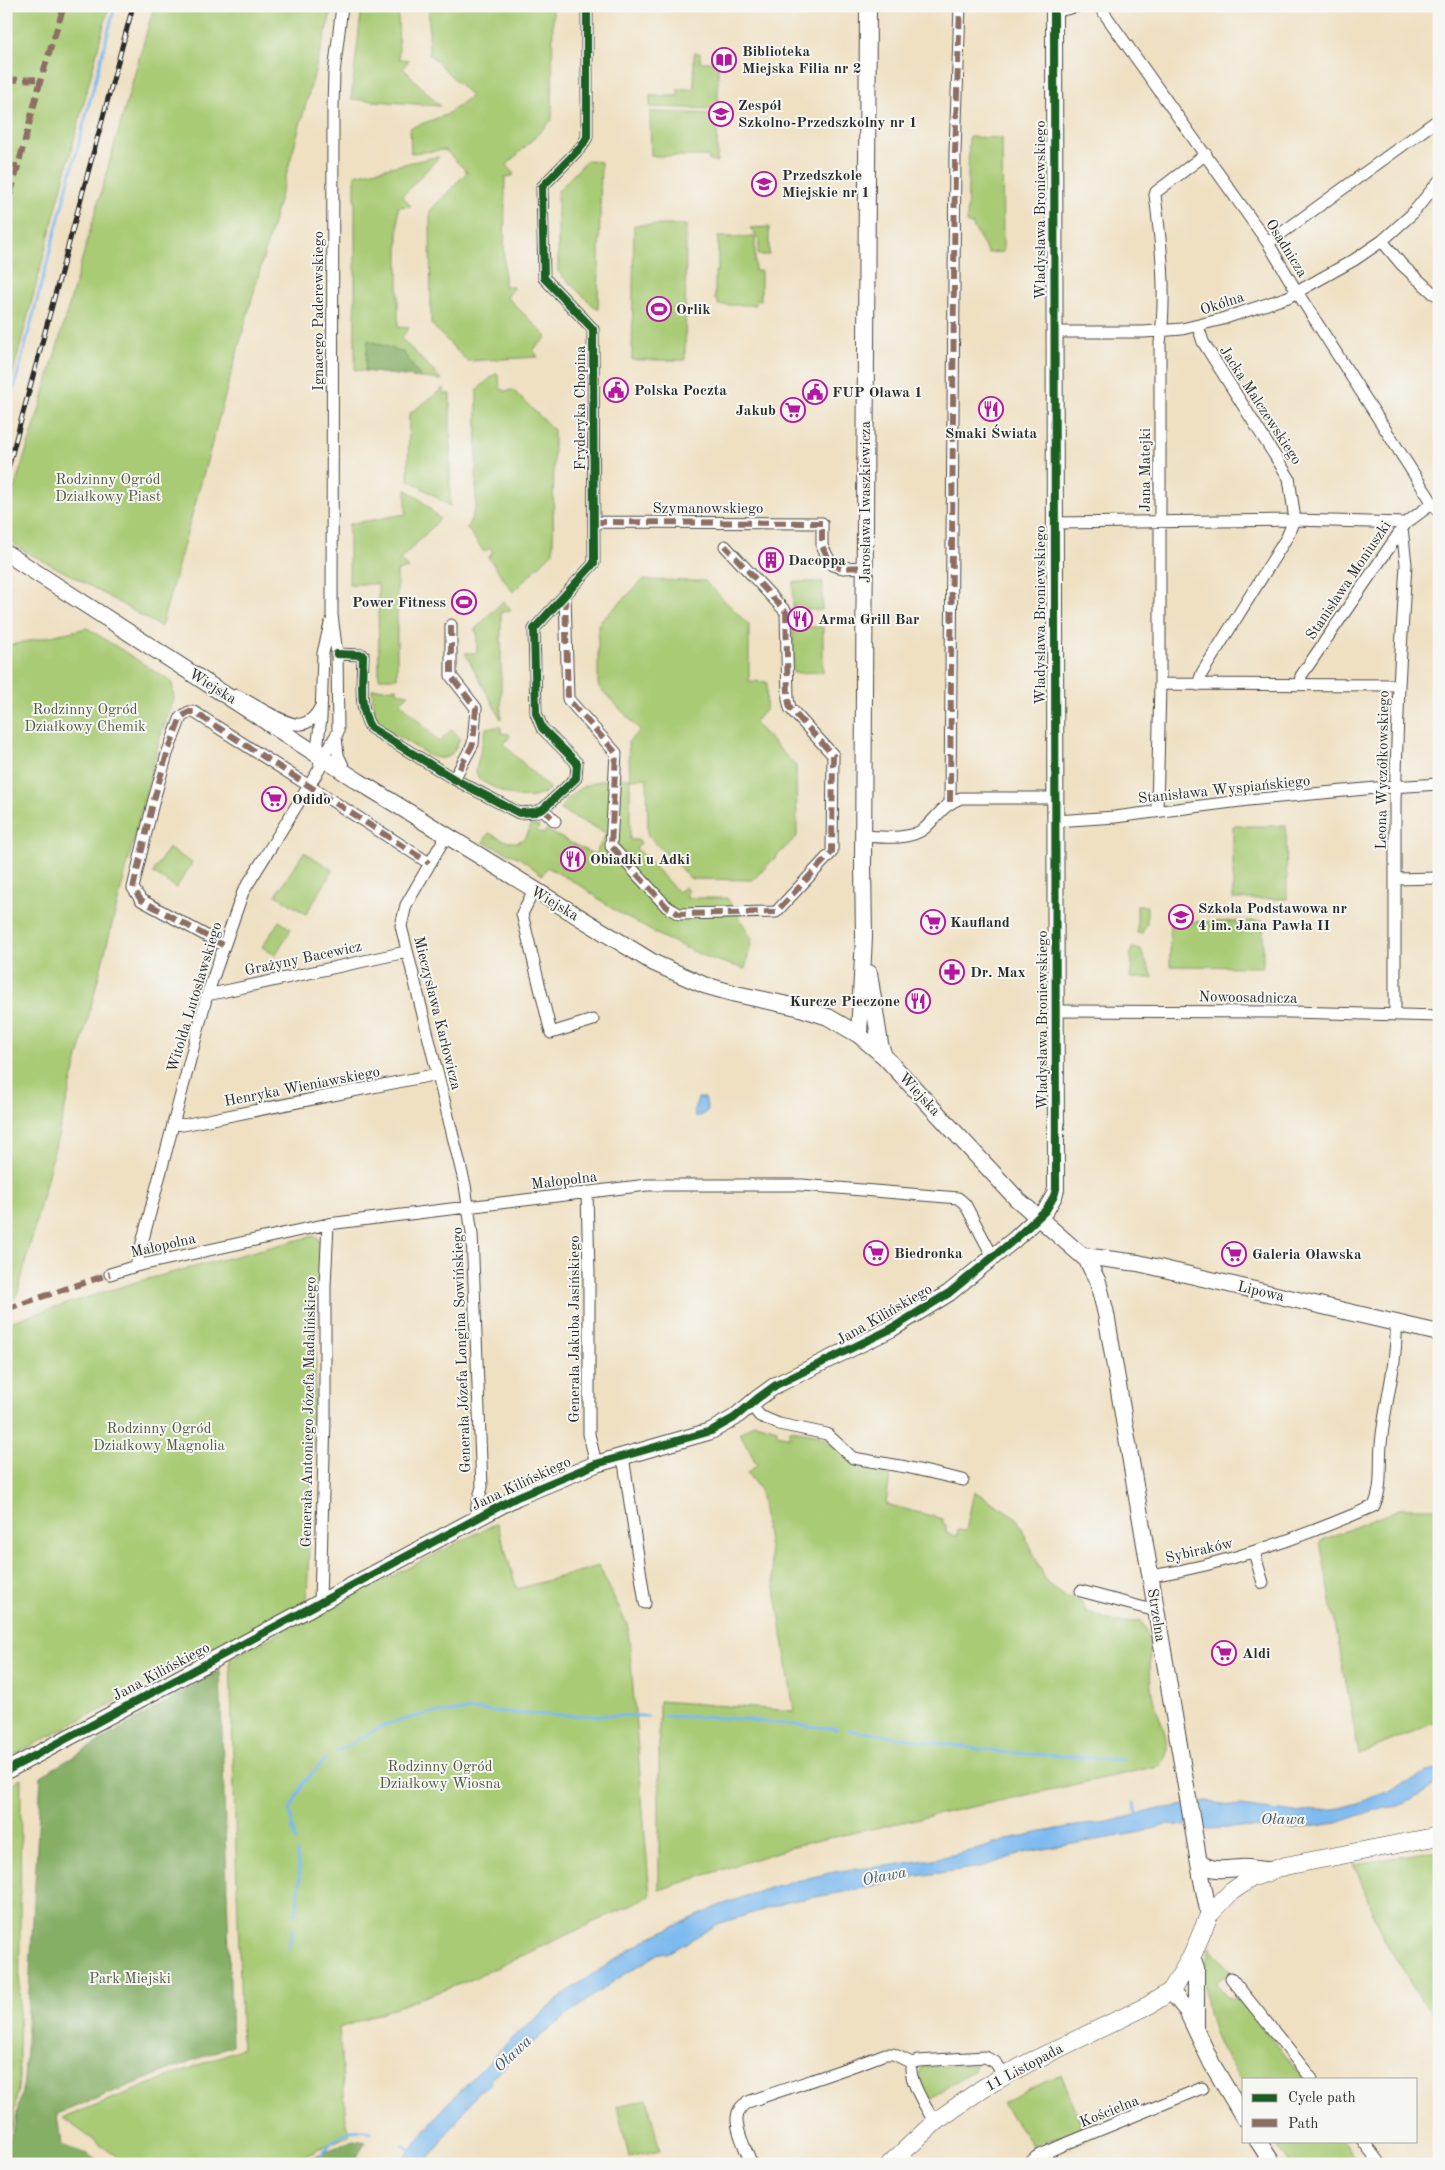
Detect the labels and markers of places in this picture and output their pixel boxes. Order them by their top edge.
place label: Biblioteka Miejska Filia nr 2 [742,45,861,77]
library icon: Biblioteka Miejska Filia nr 2 [711,47,737,73]
place label: Zespół Szkolno-Przedszkolny nr 1 [738,99,917,131]
school or university icon: Zespół Szkolno-Przedszkolny nr 1 [708,101,734,127]
place label: Przedszkole Miejskie nr 1 [782,169,870,201]
school or university icon: Przedszkole Miejskie nr 1 [751,171,777,197]
sports icon: Orlik [646,296,672,322]
place label: Orlik [676,303,711,318]
public building icon: Polska Poczta [603,377,629,403]
public building icon: FUP Oława 1 [802,379,828,405]
place label: Polska Poczta [634,384,727,399]
place label: FUP Oława 1 [832,386,923,401]
restaurant icon: Smaki Świata [978,396,1004,422]
supermarket icon: Jakub [780,397,806,423]
place label: Jakub [736,404,776,419]
place label: Smaki Świata [945,424,1037,442]
building icon: Dacoppa [758,547,784,573]
place label: Dacoppa [788,554,846,569]
sports icon: Power Fitness [451,589,477,615]
place label: Power Fitness [352,596,446,611]
restaurant icon: Arma Grill Bar [787,606,813,632]
place label: Arma Grill Bar [818,613,920,628]
supermarket icon: Odido [261,786,287,812]
place label: Odido [292,793,331,808]
restaurant icon: Obiadki u Adki [560,846,586,872]
place label: Obiadki u Adki [590,853,690,868]
place label: Szkoła Podstawowa nr 4 im. Jana Pawła II [1198,902,1347,934]
school or university icon: Szkoła Podstawowa nr 4 im. Jana Pawła II [1168,904,1194,930]
supermarket icon: Kaufland [920,909,946,935]
place label: Kaufland [950,916,1010,931]
pharmacy icon: Dr. Max [939,959,965,985]
place label: Dr. Max [970,966,1026,981]
restaurant icon: Kurcze Pieczone [905,988,931,1014]
place label: Kurcze Pieczone [790,995,900,1010]
supermarket icon: Biedronka [863,1240,889,1266]
supermarket icon: Galeria Oławska [1221,1241,1247,1267]
place label: Biedronka [894,1247,963,1262]
place label: Galeria Oławska [1252,1248,1362,1263]
supermarket icon: Aldi [1211,1640,1237,1666]
place label: Aldi [1242,1647,1270,1662]

